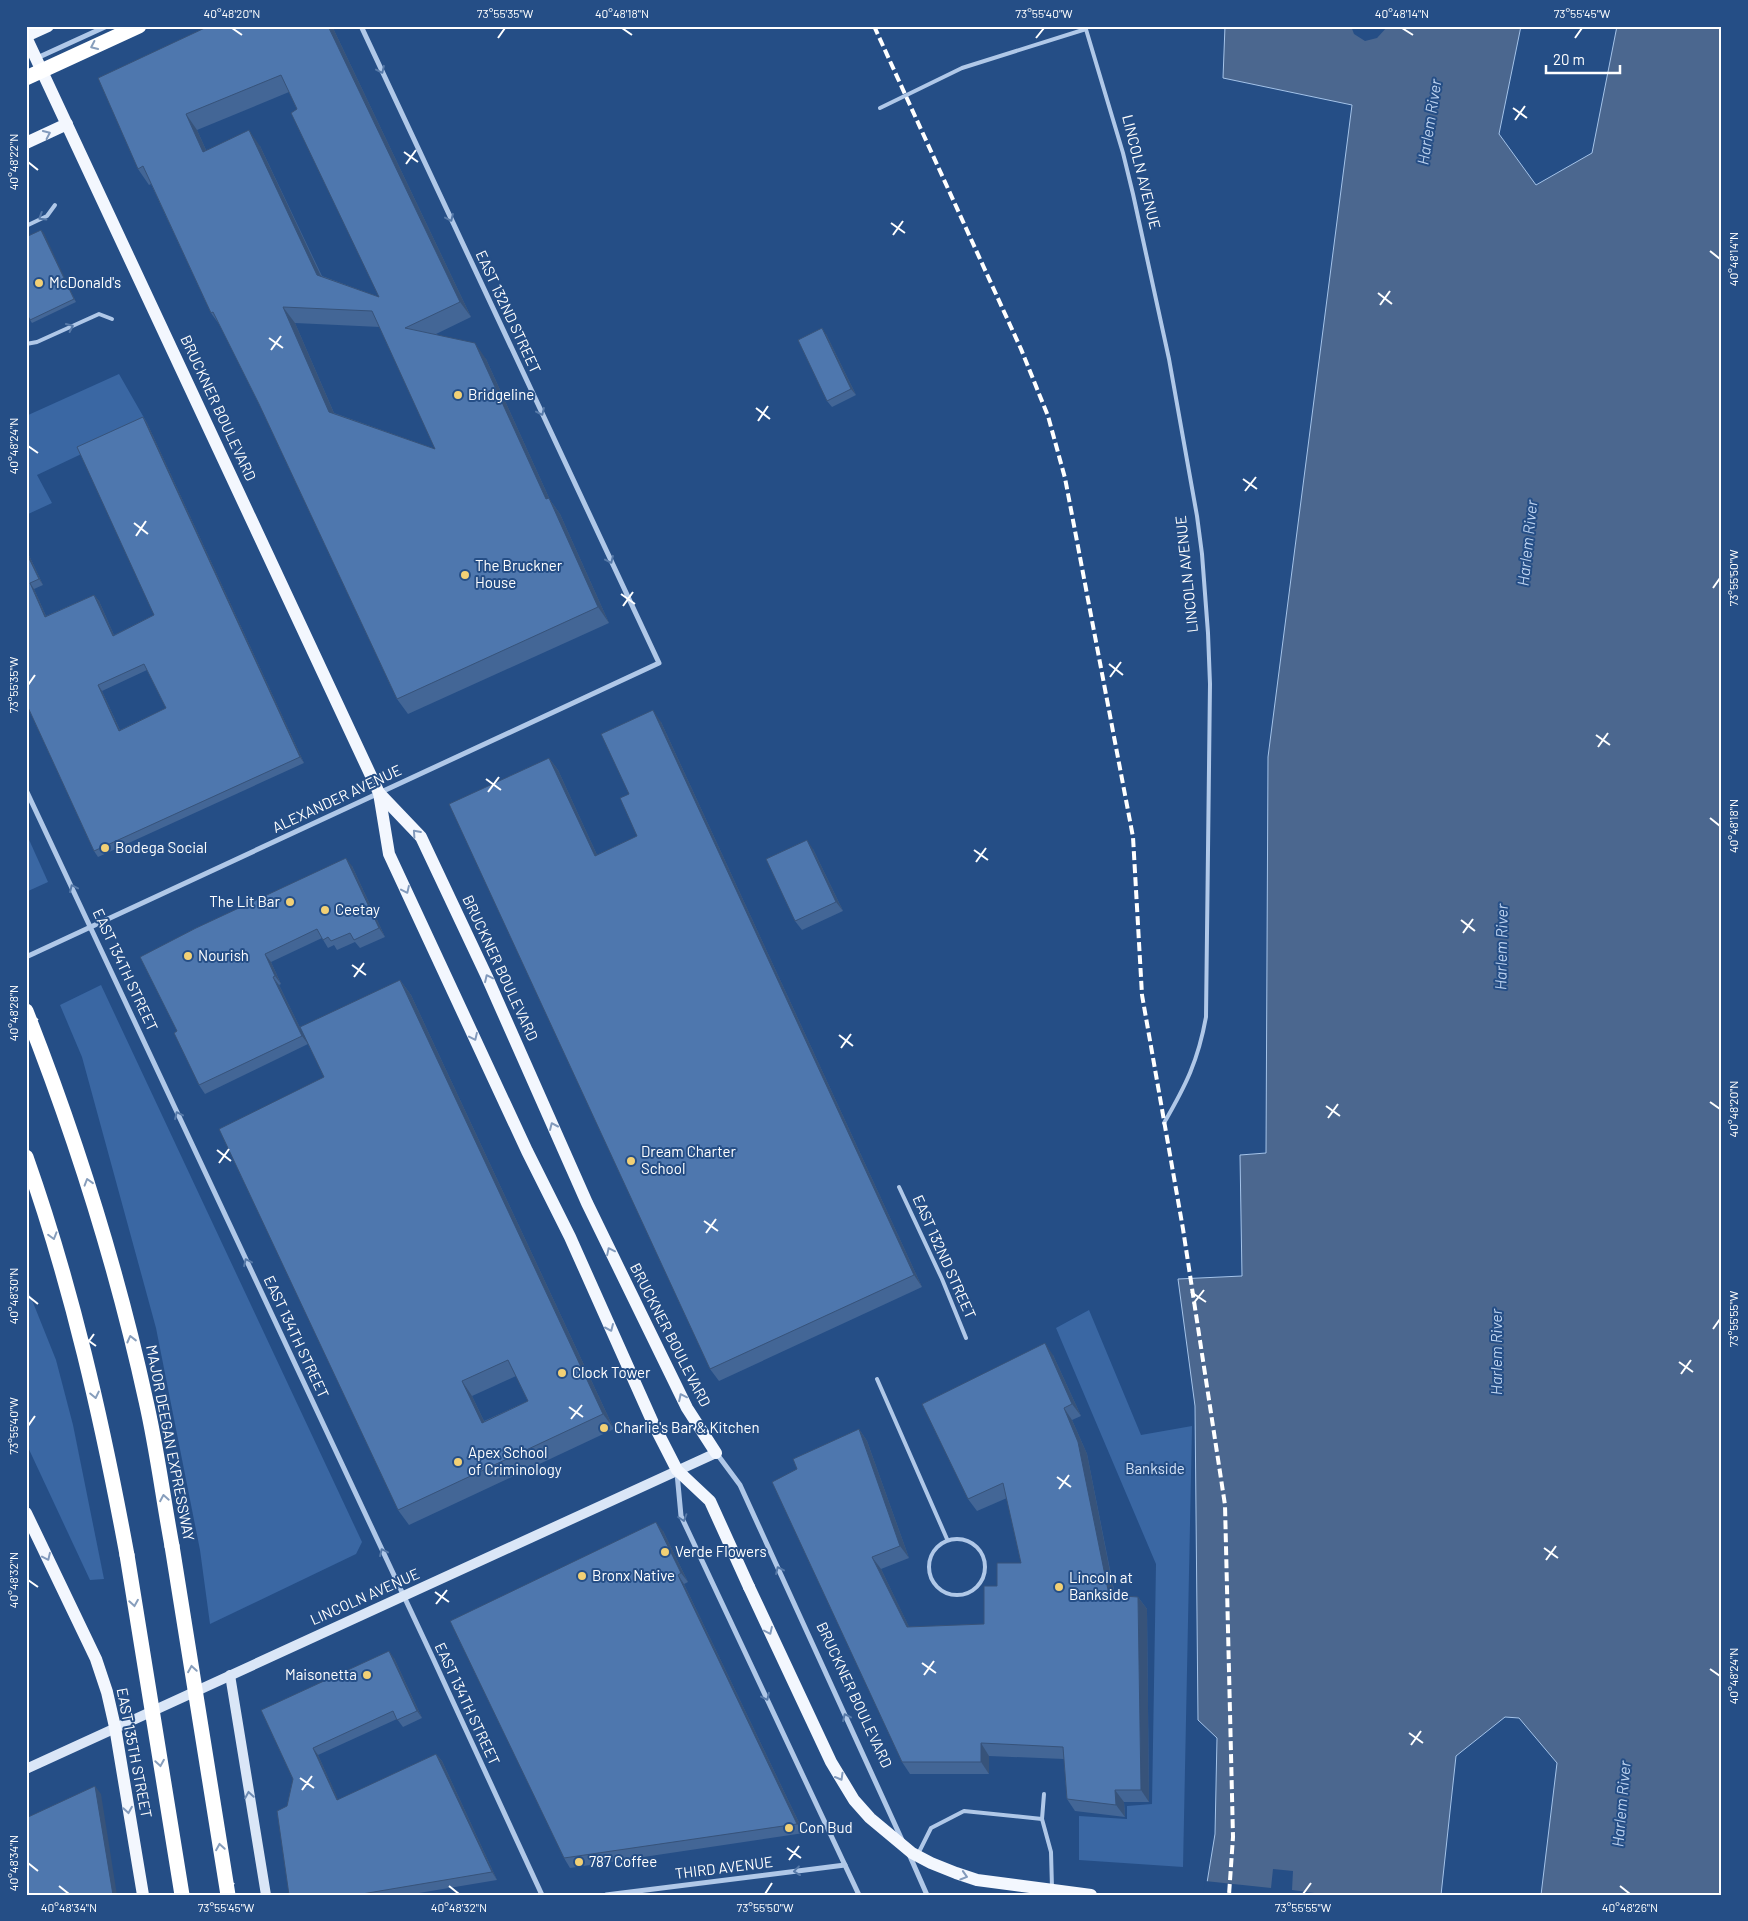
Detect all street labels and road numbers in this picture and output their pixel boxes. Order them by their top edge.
street label: LINCOLN AVENUE [1119,112,1165,231]
street label: EAST 132ND STREET [473,247,545,376]
street label: BRUCKNER BOULEVARD [177,332,261,483]
street label: LINCOLN AVENUE [1171,515,1201,634]
street label: ALEXANDER AVENUE [269,760,404,836]
street label: BRUCKNER BOULEVARD [459,892,543,1043]
street label: EAST 134TH STREET [90,905,162,1034]
street label: EAST 132ND STREET [910,1192,980,1321]
street label: BRUCKNER BOULEVARD [627,1260,715,1409]
street label: EAST 134TH STREET [261,1272,333,1401]
street label: MAJOR DEEGAN EXPRESSWAY [143,1343,199,1542]
street label: LINCOLN AVENUE [307,1564,422,1628]
street label: BRUCKNER BOULEVARD [813,1619,897,1770]
street label: EAST 134TH STREET [432,1639,504,1768]
street label: EAST 135TH STREET [114,1686,156,1820]
street label: THIRD AVENUE [674,1852,774,1882]

